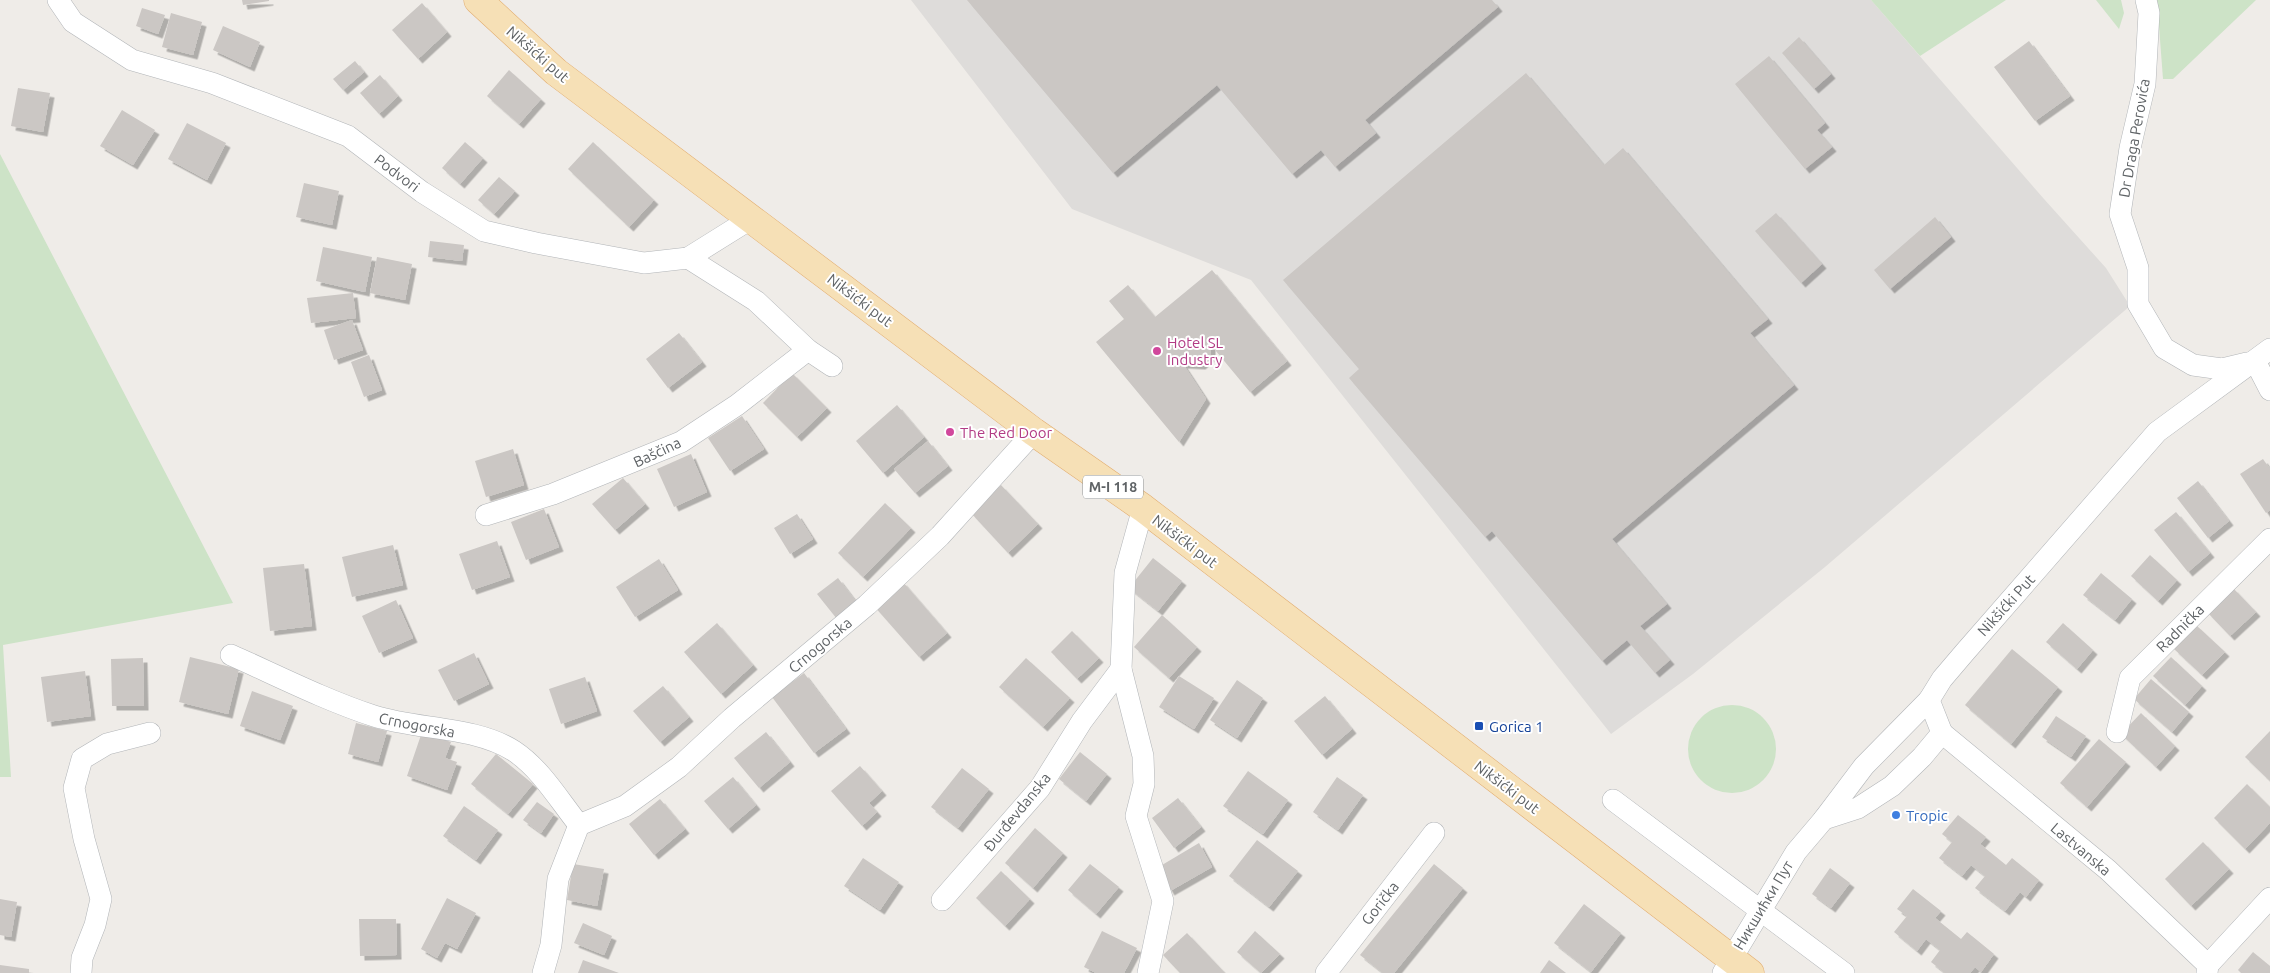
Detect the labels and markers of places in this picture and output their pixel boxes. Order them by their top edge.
place label: Hotel SL Industry [1167,334,1224,368]
marker: Hotel SL Industry [1151,345,1163,357]
place label: The Red Door [960,424,1053,441]
marker: The Red Door [944,426,956,438]
place label: Gorica 1 [1489,718,1544,735]
marker: Gorica 1 [1473,720,1485,732]
place label: Tropic [1906,807,1948,824]
marker: Tropic [1890,809,1902,821]

